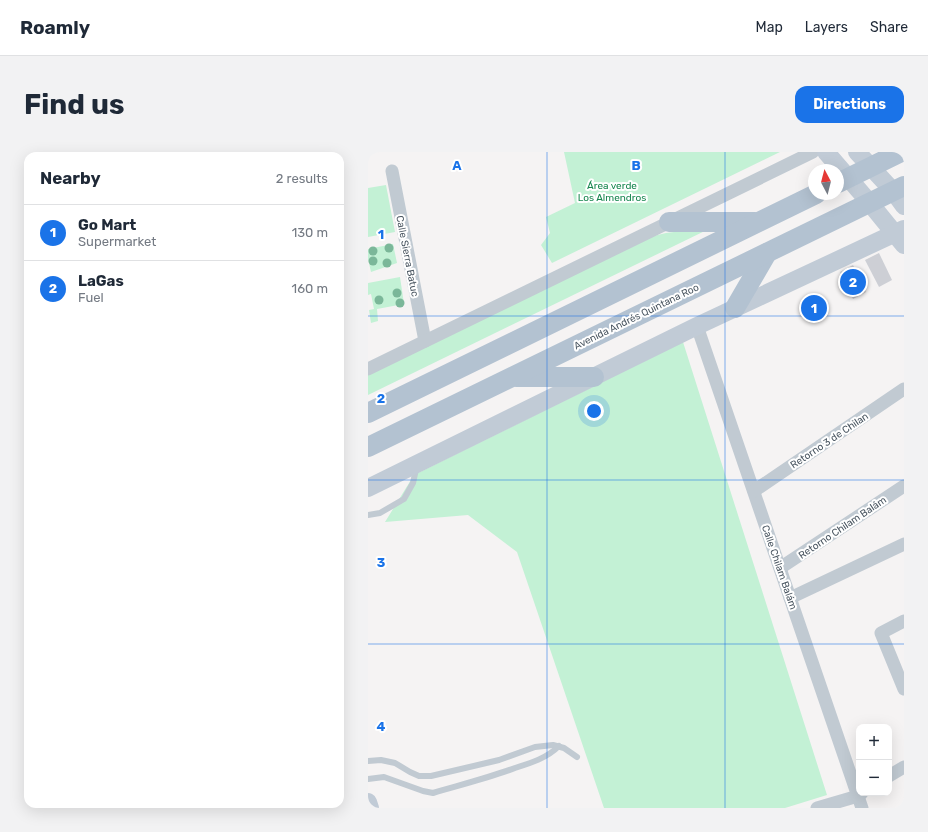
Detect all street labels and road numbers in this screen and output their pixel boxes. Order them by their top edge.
street label: Calle Sierra Batuc [393,215,421,298]
street label: Avenida Andrés Quintana Roo [572,281,701,352]
street label: Retorno 3 de Chilan [788,410,871,471]
street label: Retorno Chilam Balám [796,494,889,562]
street label: Calle Chilam Balám [759,523,799,611]

